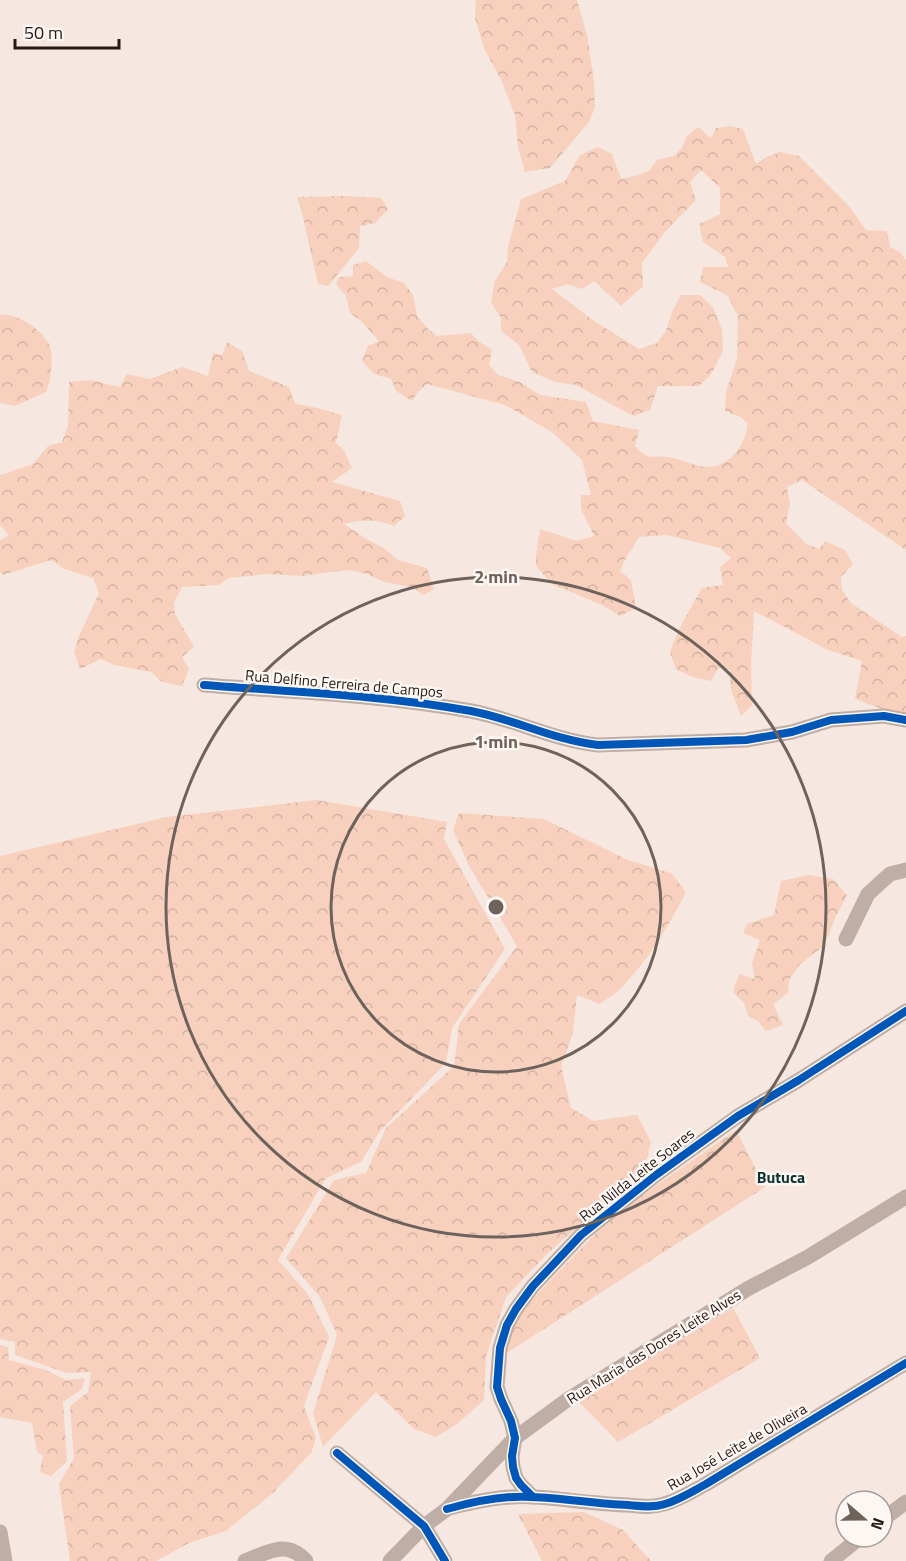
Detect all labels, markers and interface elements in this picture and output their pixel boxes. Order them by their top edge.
scale bar [15,12,118,50]
text: 50 m [24,19,63,46]
text: 2 min [474,563,518,590]
street label: Rua Delfino Ferreira de Campos [244,663,444,704]
text: 1 min [474,728,518,755]
centre of rings [486,897,506,917]
street label: Rua Nilda Leite Soares [574,1122,699,1227]
district label: Butuca [757,1165,805,1189]
street label: Rua Maria das Dores Leite Alves [562,1283,745,1410]
street label: Rua José Leite de Oliveira [662,1397,811,1496]
north arrow [834,1489,894,1549]
text: N [865,1515,891,1533]

